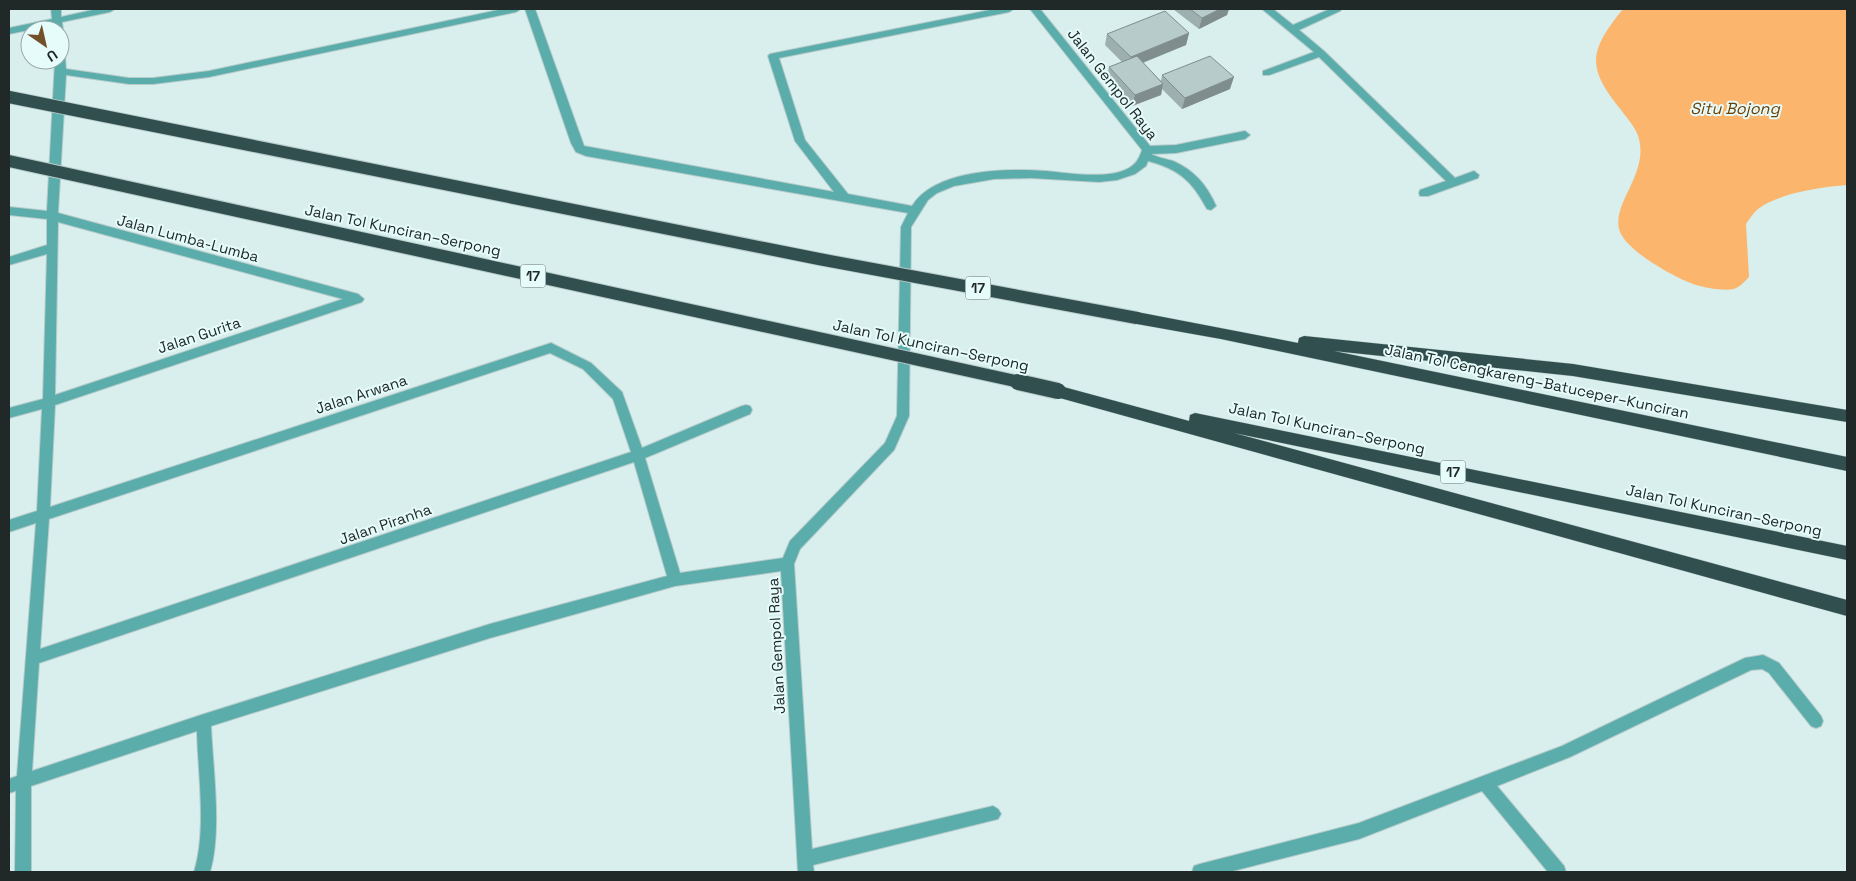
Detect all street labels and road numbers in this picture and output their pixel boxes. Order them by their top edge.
street label: Jalan Gempol Raya [1064,24,1163,144]
street label: Jalan Tol Kunciran–Serpong [303,200,503,260]
street label: Jalan Lumba-Lumba [115,210,261,266]
road number: 17 [520,264,546,288]
road number: 17 [966,276,990,300]
street label: Jalan Gurita [155,313,243,357]
street label: Jalan Tol Kunciran–Serpong [831,315,1031,375]
street label: Jalan Tol Cengkareng–Batuceper–Kunciran [1383,339,1691,423]
street label: Jalan Arwana [313,370,410,418]
street label: Jalan Tol Kunciran–Serpong [1227,398,1427,458]
road number: 17 [1440,461,1466,484]
street label: Jalan Tol Kunciran–Serpong [1624,480,1824,540]
street label: Jalan Piranha [336,499,434,549]
street label: Jalan Gempol Raya [763,577,789,715]

